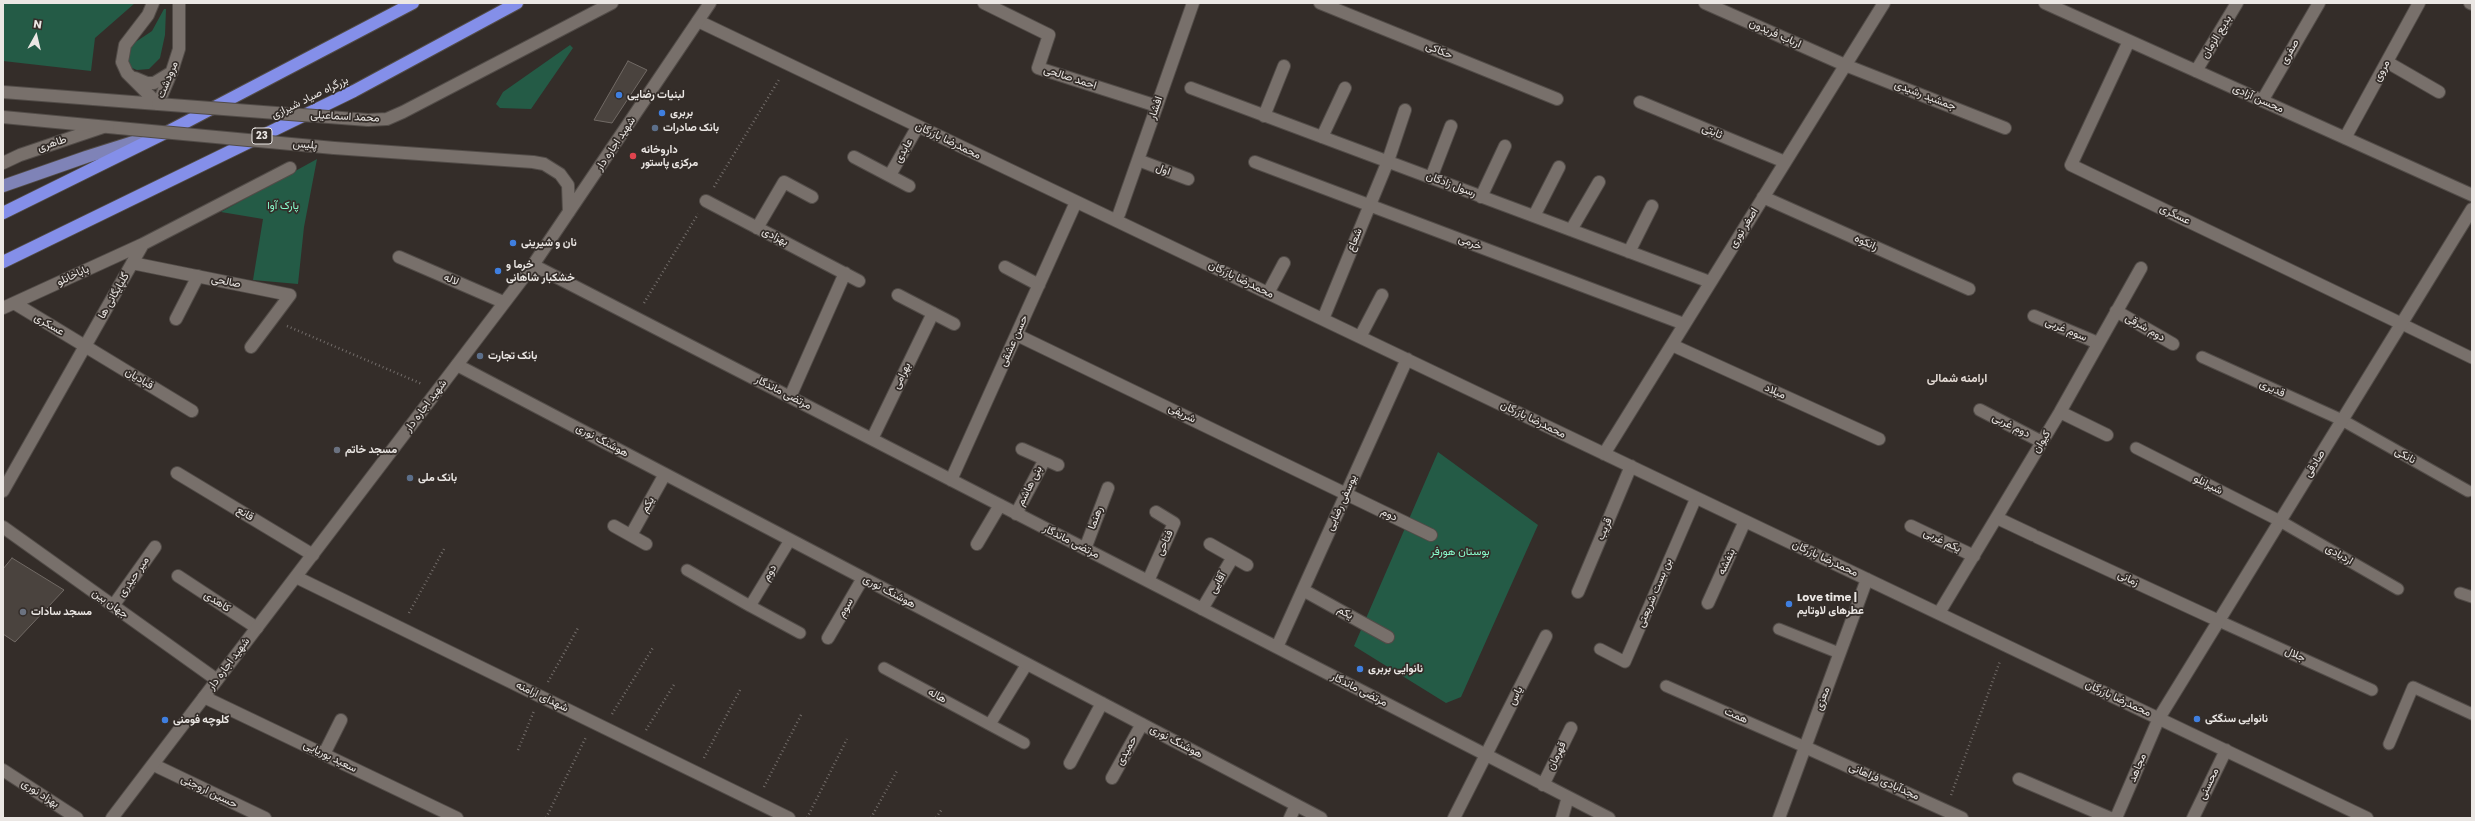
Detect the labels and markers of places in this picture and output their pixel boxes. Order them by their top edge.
place label: لبنیات رضایی [627,88,685,102]
marker: لبنیات رضایی [614,90,624,100]
place label: بربری [670,106,693,120]
marker: بربری [657,108,667,118]
place label: بانک صادرات [663,121,719,135]
marker: بانک صادرات [650,123,660,133]
place label: داروخانه مرکزی پاستور [641,143,698,169]
marker: داروخانه مرکزی پاستور [628,151,638,161]
place label: نان و شیرینی [521,236,577,250]
marker: نان و شیرینی [508,238,518,248]
place label: خرما و خشکبار شاهانی [506,258,575,284]
marker: خرما و خشکبار شاهانی [493,266,503,276]
place label: بانک تجارت [488,349,537,363]
marker: بانک تجارت [475,351,485,361]
place label: مسجد خاتم [345,443,397,457]
marker: مسجد خاتم [332,445,342,455]
place label: بانک ملی [418,471,457,485]
marker: بانک ملی [405,473,415,483]
place label: Love time | عطرهای لاوتایم [1797,591,1864,617]
marker: Love time | عطرهای لاوتایم [1784,599,1794,609]
place label: مسجد سادات [31,605,92,619]
marker: مسجد سادات [18,607,28,617]
place label: نانوایی بربری [1368,662,1423,676]
marker: نانوایی بربری [1355,664,1365,674]
place label: نانوایی سنگکی [2205,712,2268,726]
place label: کلوچه فومنی [173,713,229,727]
marker: نانوایی سنگکی [2192,714,2202,724]
marker: کلوچه فومنی [160,715,170,725]

